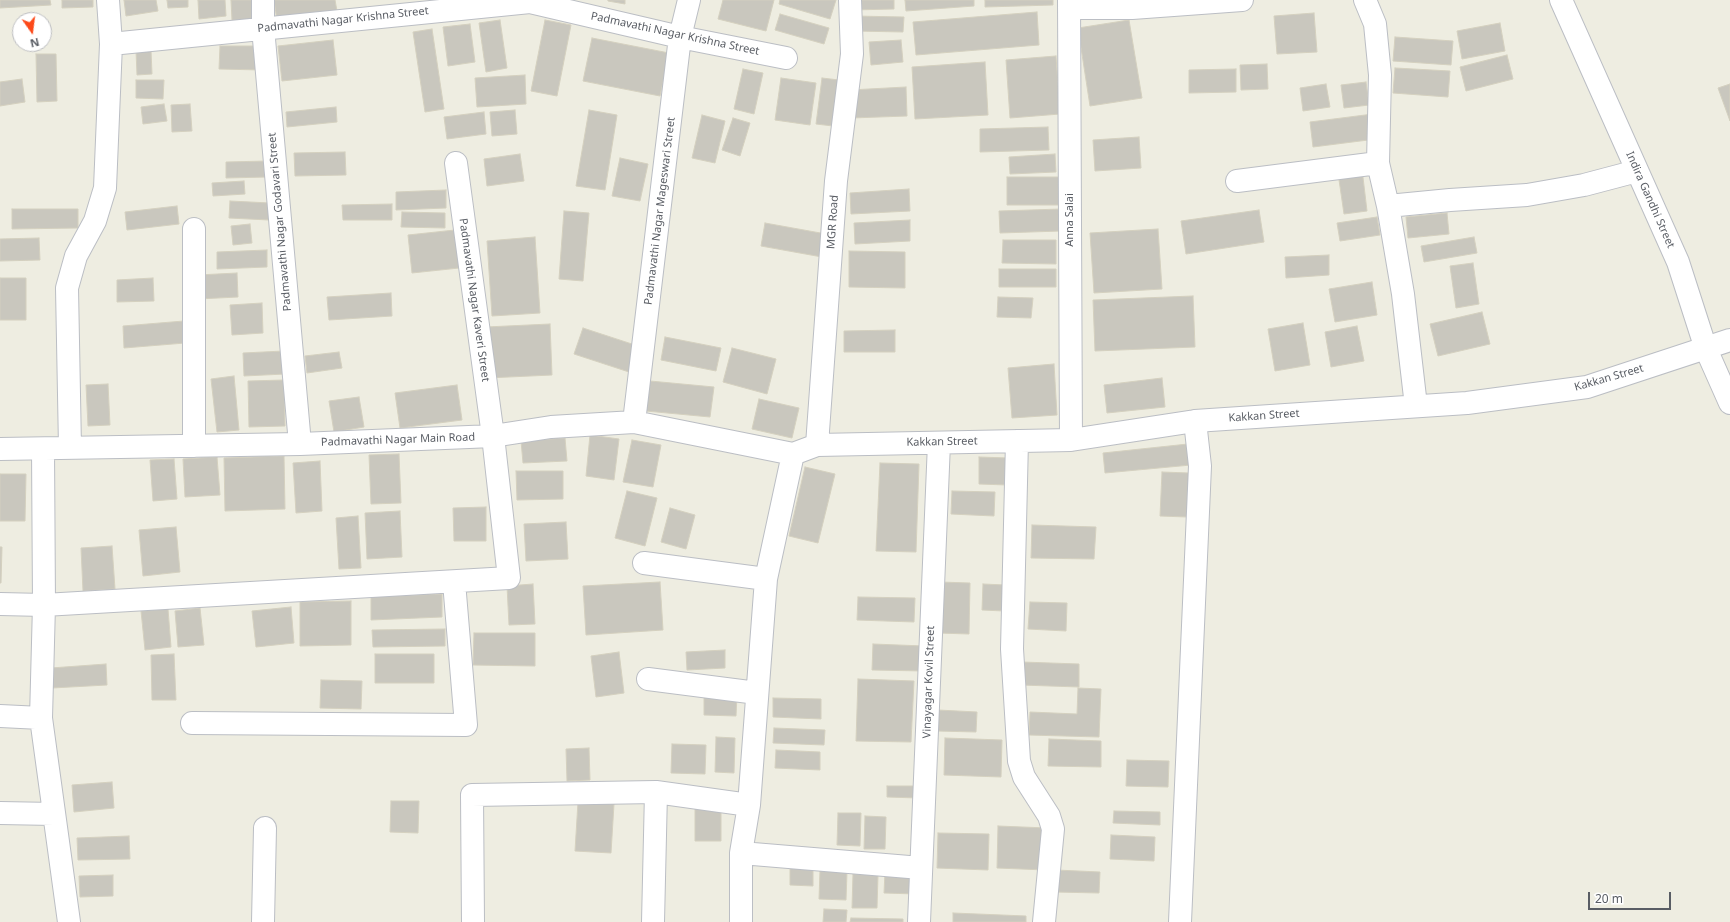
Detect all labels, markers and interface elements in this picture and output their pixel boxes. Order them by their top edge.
street label: Padmavathi Nagar Krishna Street [257,4,429,36]
street label: Padmavathi Nagar Krishna Street [590,10,760,58]
north arrow [12,12,52,52]
text: N [29,35,41,52]
street label: Padmavathi Nagar Mageswari Street [642,116,678,306]
street label: Padmavathi Nagar Godavari Street [266,132,294,312]
street label: Indira Gandhi Street [1623,150,1677,250]
street label: Anna Salai [1063,193,1077,247]
street label: MGR Road [825,195,841,249]
street label: Padmavathi Nagar Kaveri Street [456,217,492,383]
street label: Kakkan Street [1573,362,1645,394]
street label: Kakkan Street [1228,407,1300,425]
street label: Padmavathi Nagar Main Road [321,431,475,449]
street label: Kakkan Street [906,435,978,449]
street label: Vinayagar Kovil Street [920,626,938,738]
scale bar [1590,884,1673,910]
text: 20 m [1595,890,1623,907]

